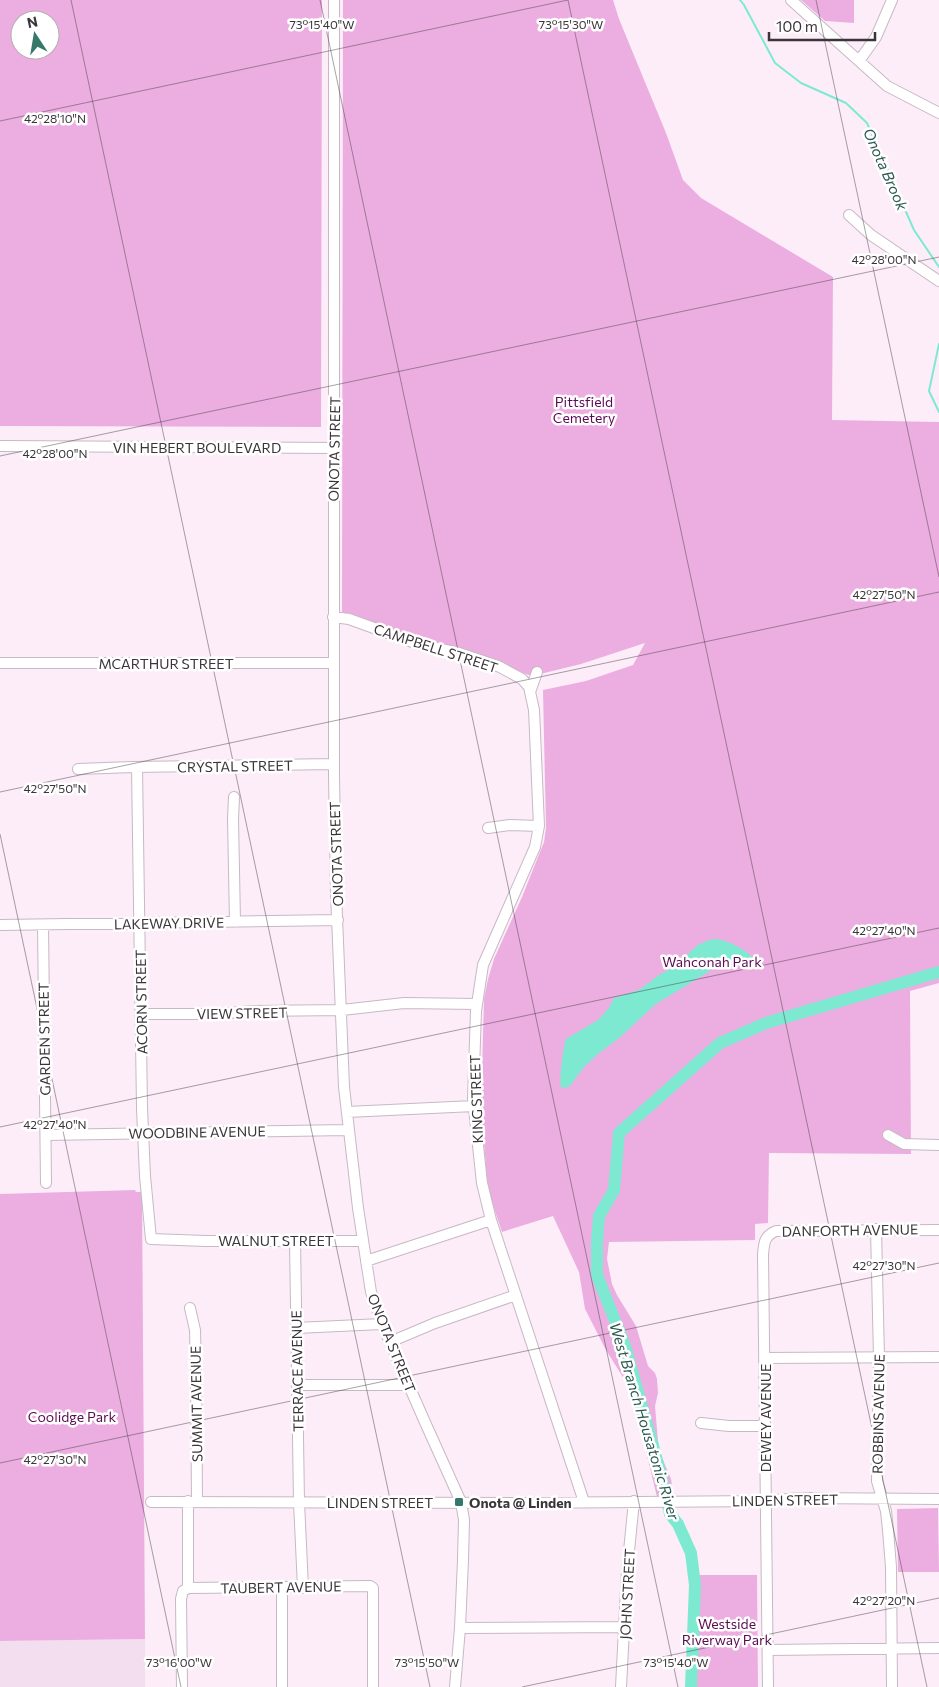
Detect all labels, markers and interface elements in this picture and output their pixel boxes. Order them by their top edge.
north arrow [10,10,60,60]
scale bar [769,10,875,42]
text: N [25,12,39,31]
text: 73°15'40"W [290,17,354,31]
text: 73°15'30"W [539,17,603,31]
text: 100 m [776,17,818,35]
text: 42°28'10"N [24,111,86,125]
water label: Onota Brook [860,125,912,214]
text: 42°28'00"N [852,252,916,266]
park label: Pittsfield Cemetery [553,393,615,426]
street label: ONOTA STREET [325,396,343,502]
street label: VIN HEBERT BOULEVARD [113,439,281,456]
text: 42°28'00"N [23,446,87,460]
text: 42°27'50"N [852,587,916,601]
street label: CAMPBELL STREET [372,620,500,676]
street label: MCARTHUR STREET [98,655,234,672]
street label: CRYSTAL STREET [177,756,293,776]
text: 42°27'50"N [23,781,87,795]
street label: ONOTA STREET [326,801,346,907]
street label: LAKEWAY DRIVE [114,914,224,932]
text: 42°27'40"N [852,923,916,937]
street label: ACORN STREET [132,949,150,1055]
park label: Wahconah Park [662,953,762,970]
street label: GARDEN STREET [35,982,53,1096]
street label: VIEW STREET [196,1004,288,1022]
street label: KING STREET [466,1054,486,1144]
text: 42°27'40"N [23,1117,87,1131]
street label: WOODBINE AVENUE [128,1122,266,1142]
street label: DANFORTH AVENUE [782,1220,918,1240]
street label: WALNUT STREET [218,1232,334,1249]
text: 42°27'30"N [853,1258,916,1272]
street label: ONOTA STREET [364,1291,420,1395]
street label: TERRACE AVENUE [287,1310,307,1432]
water label: West Branch Housatonic River [606,1320,684,1523]
street label: SUMMIT AVENUE [186,1346,206,1462]
street label: ROBBINS AVENUE [868,1354,888,1474]
street label: DEWEY AVENUE [757,1364,774,1472]
park label: Coolidge Park [28,1408,117,1425]
text: 42°27'30"N [24,1452,87,1466]
street label: LINDEN STREET [732,1491,838,1509]
street label: LINDEN STREET [327,1494,433,1511]
place label: Onota @ Linden [469,1494,572,1511]
marker: Onota @ Linden [453,1496,465,1508]
street label: JOHN STREET [616,1548,638,1640]
street label: TAUBERT AVENUE [220,1577,342,1597]
text: 42°27'20"N [853,1593,915,1607]
park label: Westside Riverway Park [682,1615,773,1648]
text: 73°16'00"W [146,1655,212,1669]
text: 73°15'50"W [395,1655,459,1669]
text: 73°15'40"W [644,1655,708,1669]

